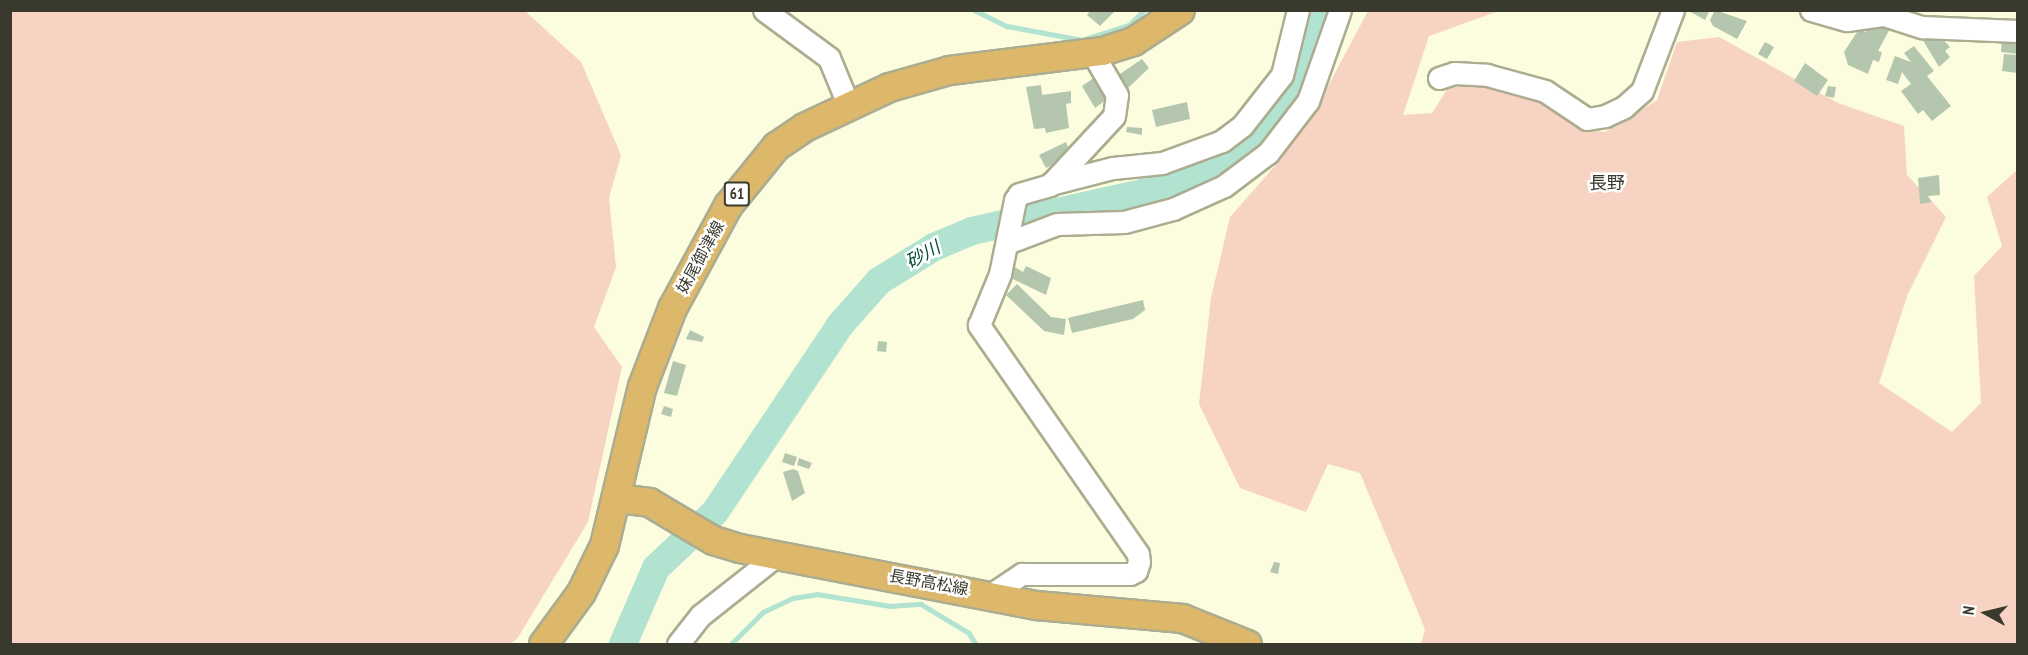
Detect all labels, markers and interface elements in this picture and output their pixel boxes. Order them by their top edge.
district label: 長野 [1589,172,1625,194]
road number: 61 [724,182,750,206]
street label: 妹尾御津線 [672,217,728,297]
water label: 砂川 [902,237,944,273]
street label: 長野高松線 [888,566,970,598]
north arrow [1956,583,2016,643]
text: N [1958,605,1979,616]

